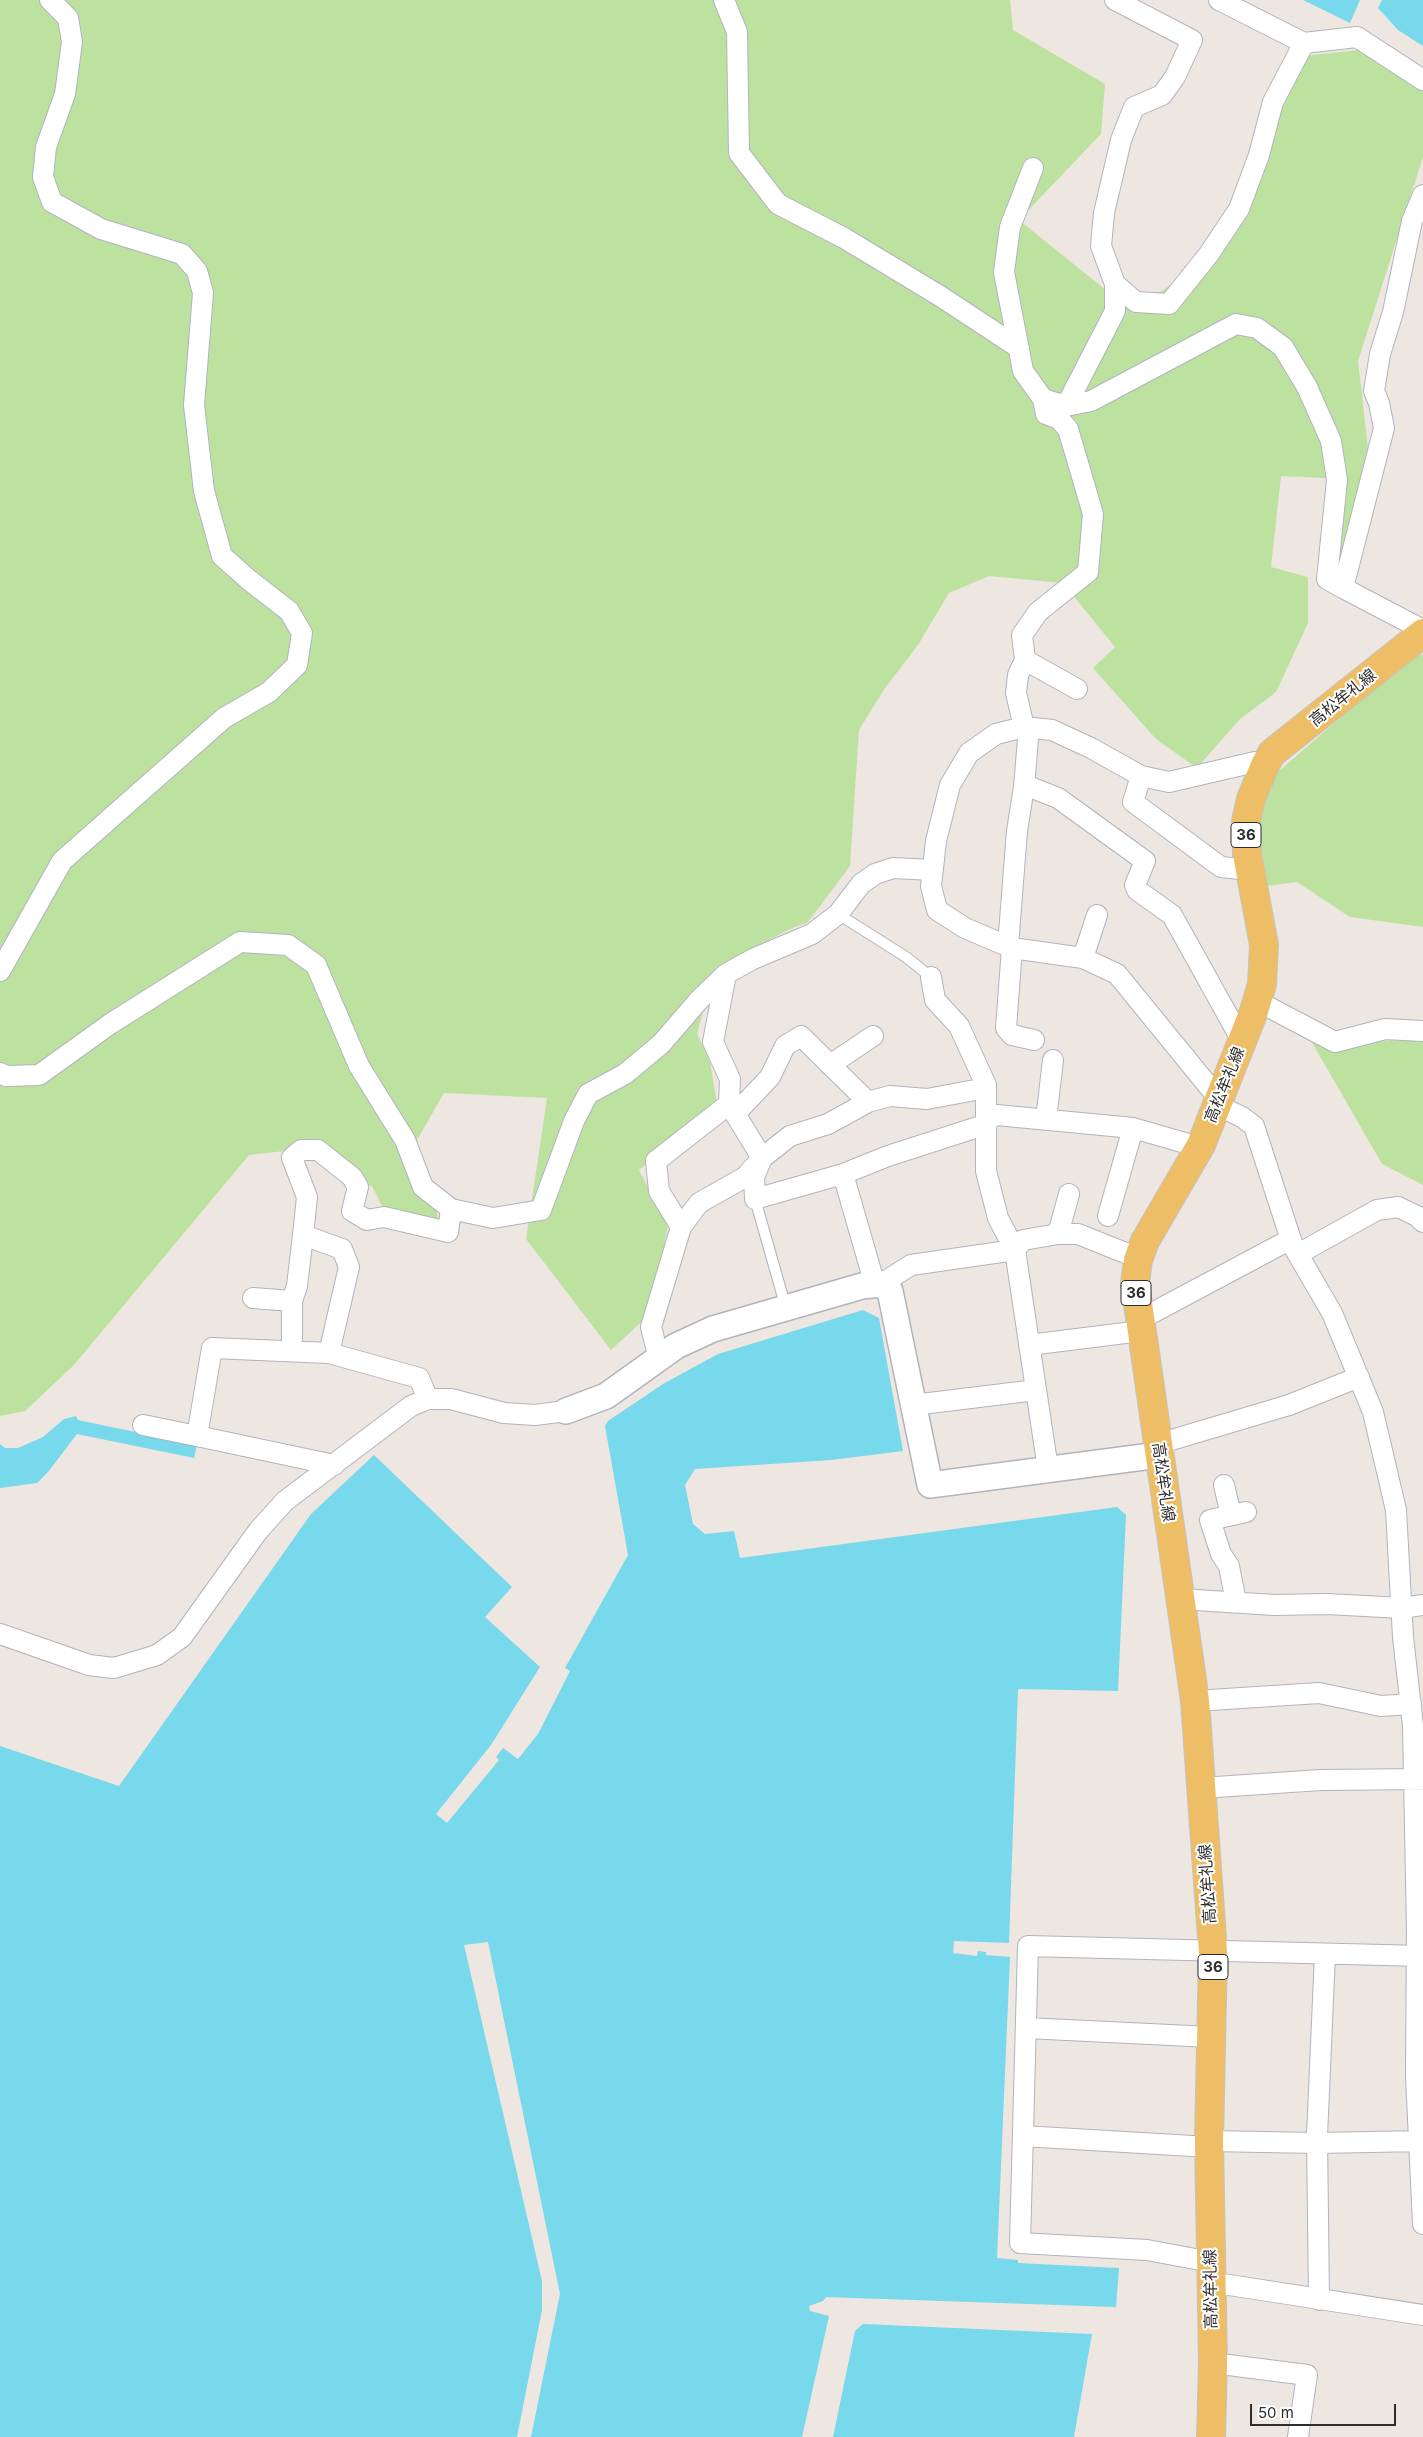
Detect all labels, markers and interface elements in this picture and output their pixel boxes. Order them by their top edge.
street label: 高松牟礼線 [1306,665,1380,731]
road number: 36 [1231,822,1261,848]
street label: 高松牟礼線 [1201,1044,1249,1126]
road number: 36 [1121,1280,1151,1306]
street label: 高松牟礼線 [1148,1441,1178,1523]
street label: 高松牟礼線 [1196,1843,1220,1925]
road number: 36 [1198,1954,1228,1980]
street label: 高松牟礼線 [1201,2249,1221,2329]
scale bar [1253,2394,1399,2426]
text: 50 m [1258,2403,1294,2422]

